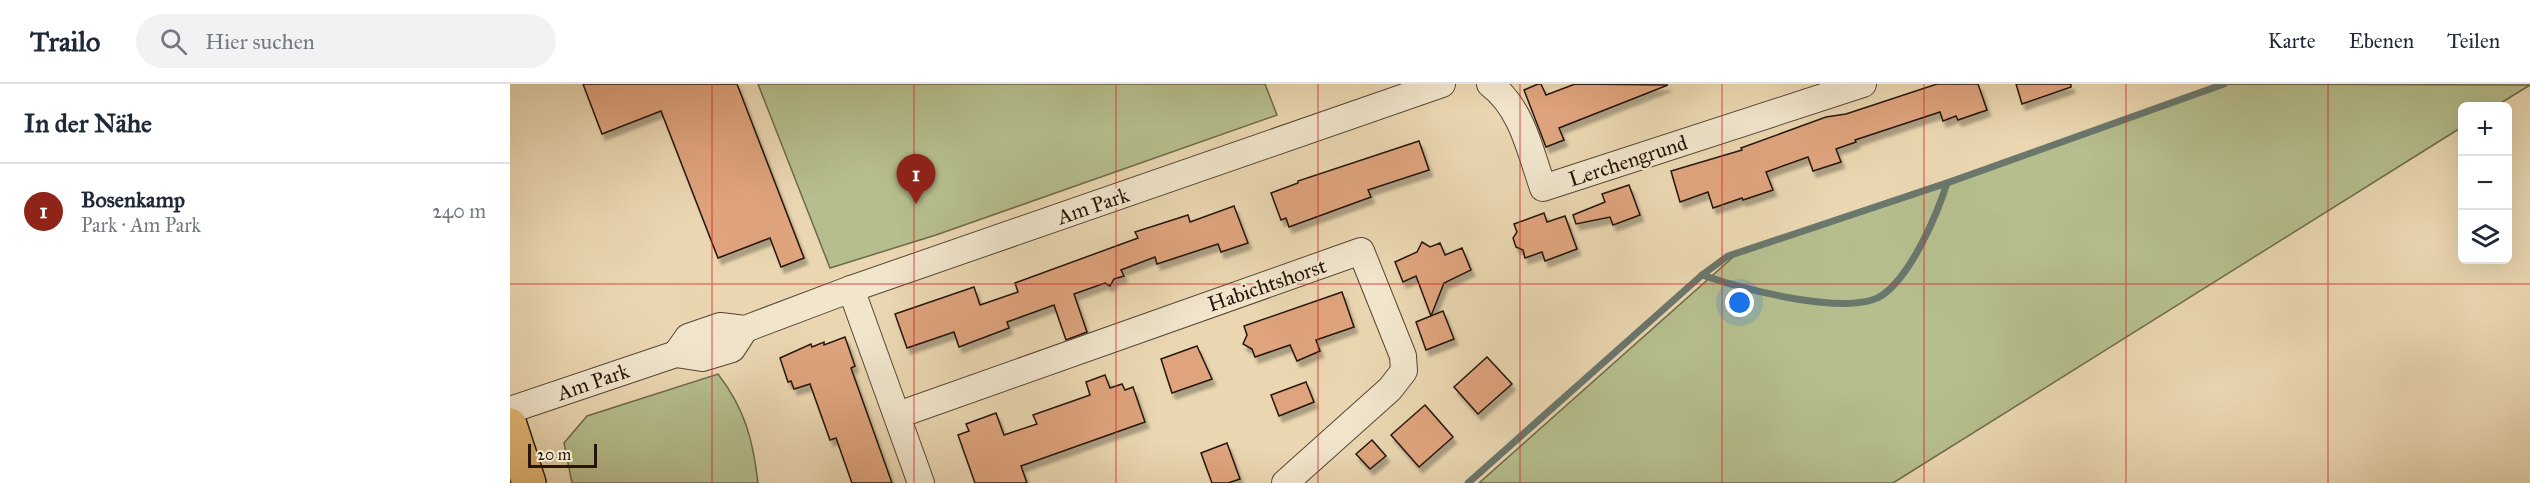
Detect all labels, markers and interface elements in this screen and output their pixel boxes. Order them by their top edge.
search box [136,14,556,68]
text: Trailo [30,24,100,59]
icon: search [157,25,190,58]
text: Hier suchen [205,28,315,55]
text: Karte [2268,28,2316,54]
text: Ebenen [2349,28,2414,54]
text: Teilen [2447,28,2500,54]
map controls [2458,102,2512,264]
button: + [2458,102,2512,156]
text: In der Nähe [24,107,152,139]
street label: Lerchengrund [1565,129,1691,192]
pin: 1 [896,154,936,204]
button: − [2458,156,2512,210]
street label: Am Park [1053,182,1133,231]
text: Bosenkamp [81,186,185,213]
text: 1 [40,199,47,223]
text: 240 m [432,199,486,223]
button: layers [2458,210,2512,264]
text: Park · Am Park [81,213,201,237]
street label: Habichtshorst [1204,252,1330,317]
your location [1725,288,1754,317]
street label: Am Park [553,358,633,407]
scale bar [528,441,597,468]
text: 20 m [537,445,571,464]

